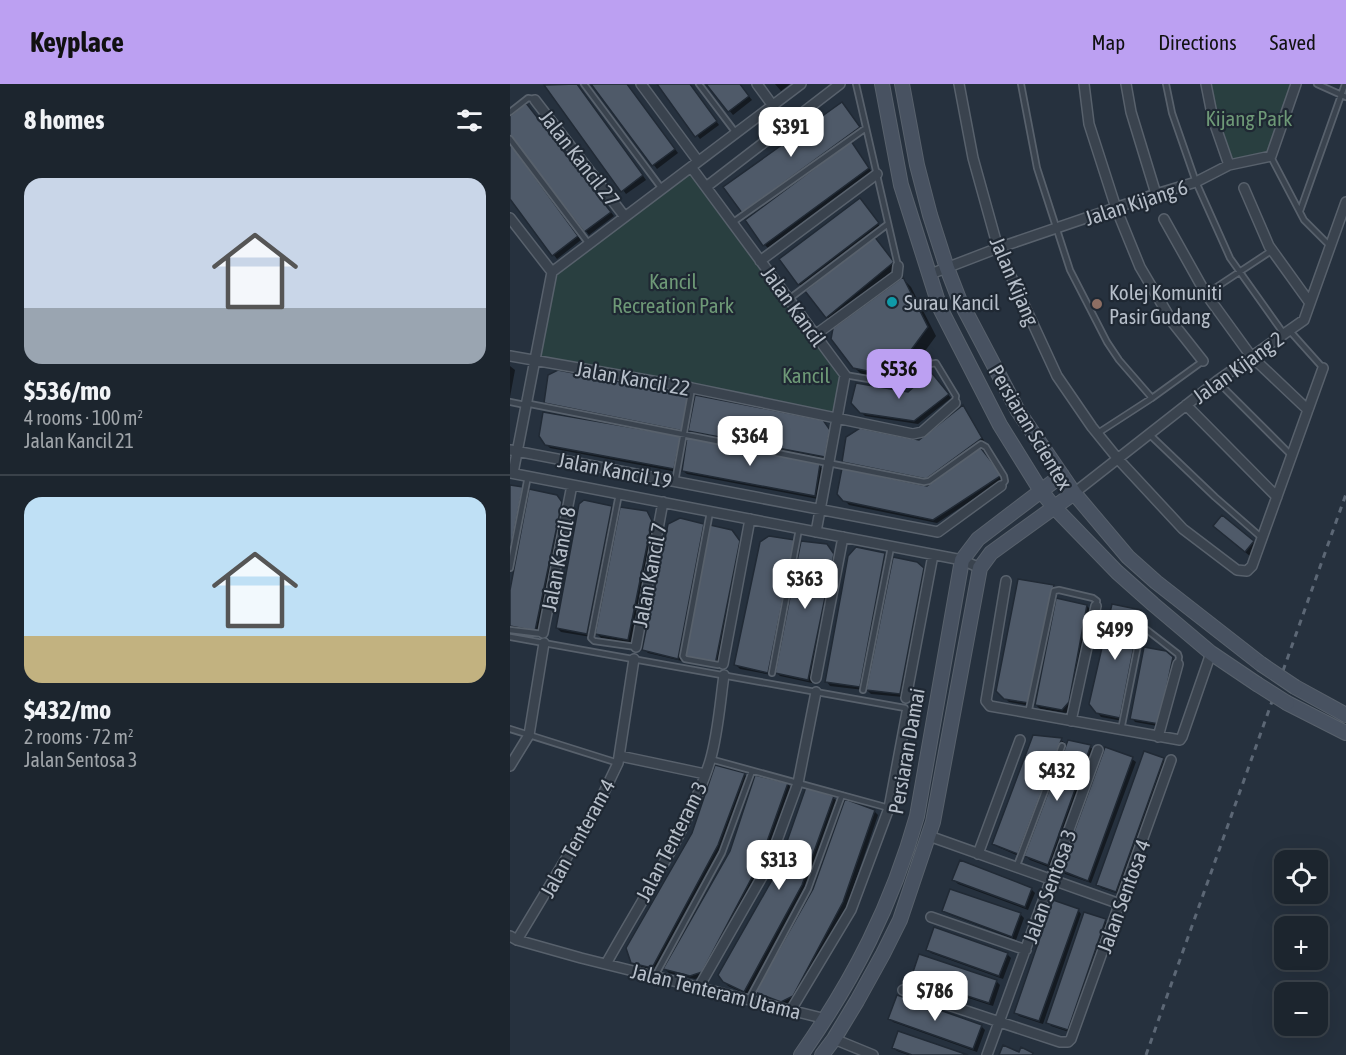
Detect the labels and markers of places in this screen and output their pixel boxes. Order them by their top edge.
pin: $391 [755,107,827,158]
place label: Kolej Komuniti Pasir Gudang [1109,280,1222,328]
place label: Surau Kancil [904,290,1000,314]
marker: Surau Kancil [885,295,899,309]
marker: Kolej Komuniti Pasir Gudang [1090,297,1104,311]
pin: $536 [863,349,935,400]
pin: $364 [714,416,786,467]
pin: $363 [769,559,841,610]
pin: $499 [1079,610,1151,661]
pin: $432 [1021,751,1093,802]
pin: $313 [743,840,815,891]
pin: $786 [899,971,971,1022]

